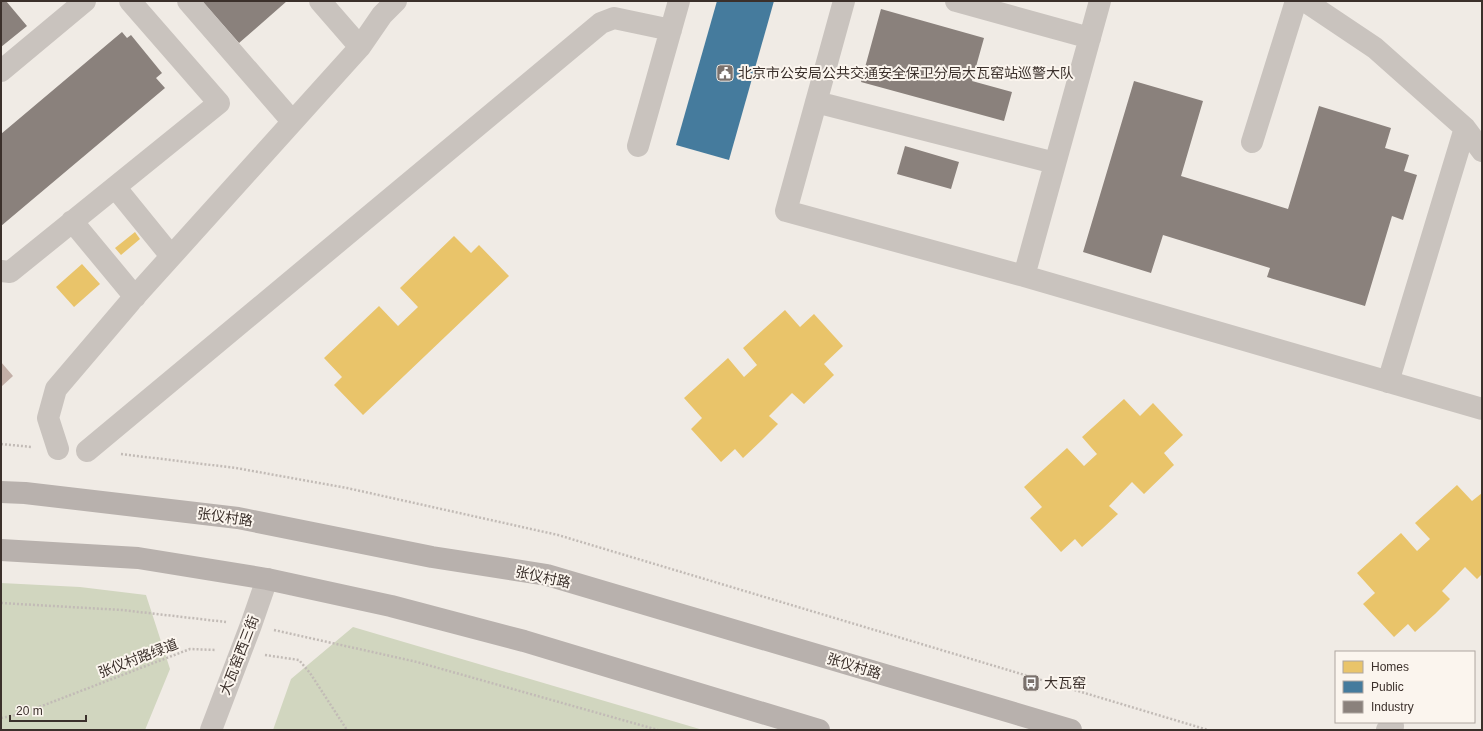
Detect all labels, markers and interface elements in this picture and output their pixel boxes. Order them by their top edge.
public building icon: 北京市公安局公共交通安全保卫分局大瓦窑站巡警大队 [715,63,735,83]
place label: 北京市公安局公共交通安全保卫分局大瓦窑站巡警大队 [738,65,1074,81]
street label: 张仪村路 [196,505,254,529]
street label: 张仪村路 [514,563,572,591]
street label: 大瓦窑西三街 [216,613,262,697]
street label: 张仪村路绿道 [96,635,180,681]
street label: 张仪村路 [825,650,883,682]
legend [1335,651,1475,723]
text: Homes [1371,660,1409,674]
bus stop icon: 大瓦窑 [1021,673,1041,693]
place label: 大瓦窑 [1044,675,1086,691]
text: Public [1371,680,1404,694]
scale bar [10,697,86,723]
text: Industry [1371,700,1414,714]
text: 20 m [16,704,43,718]

